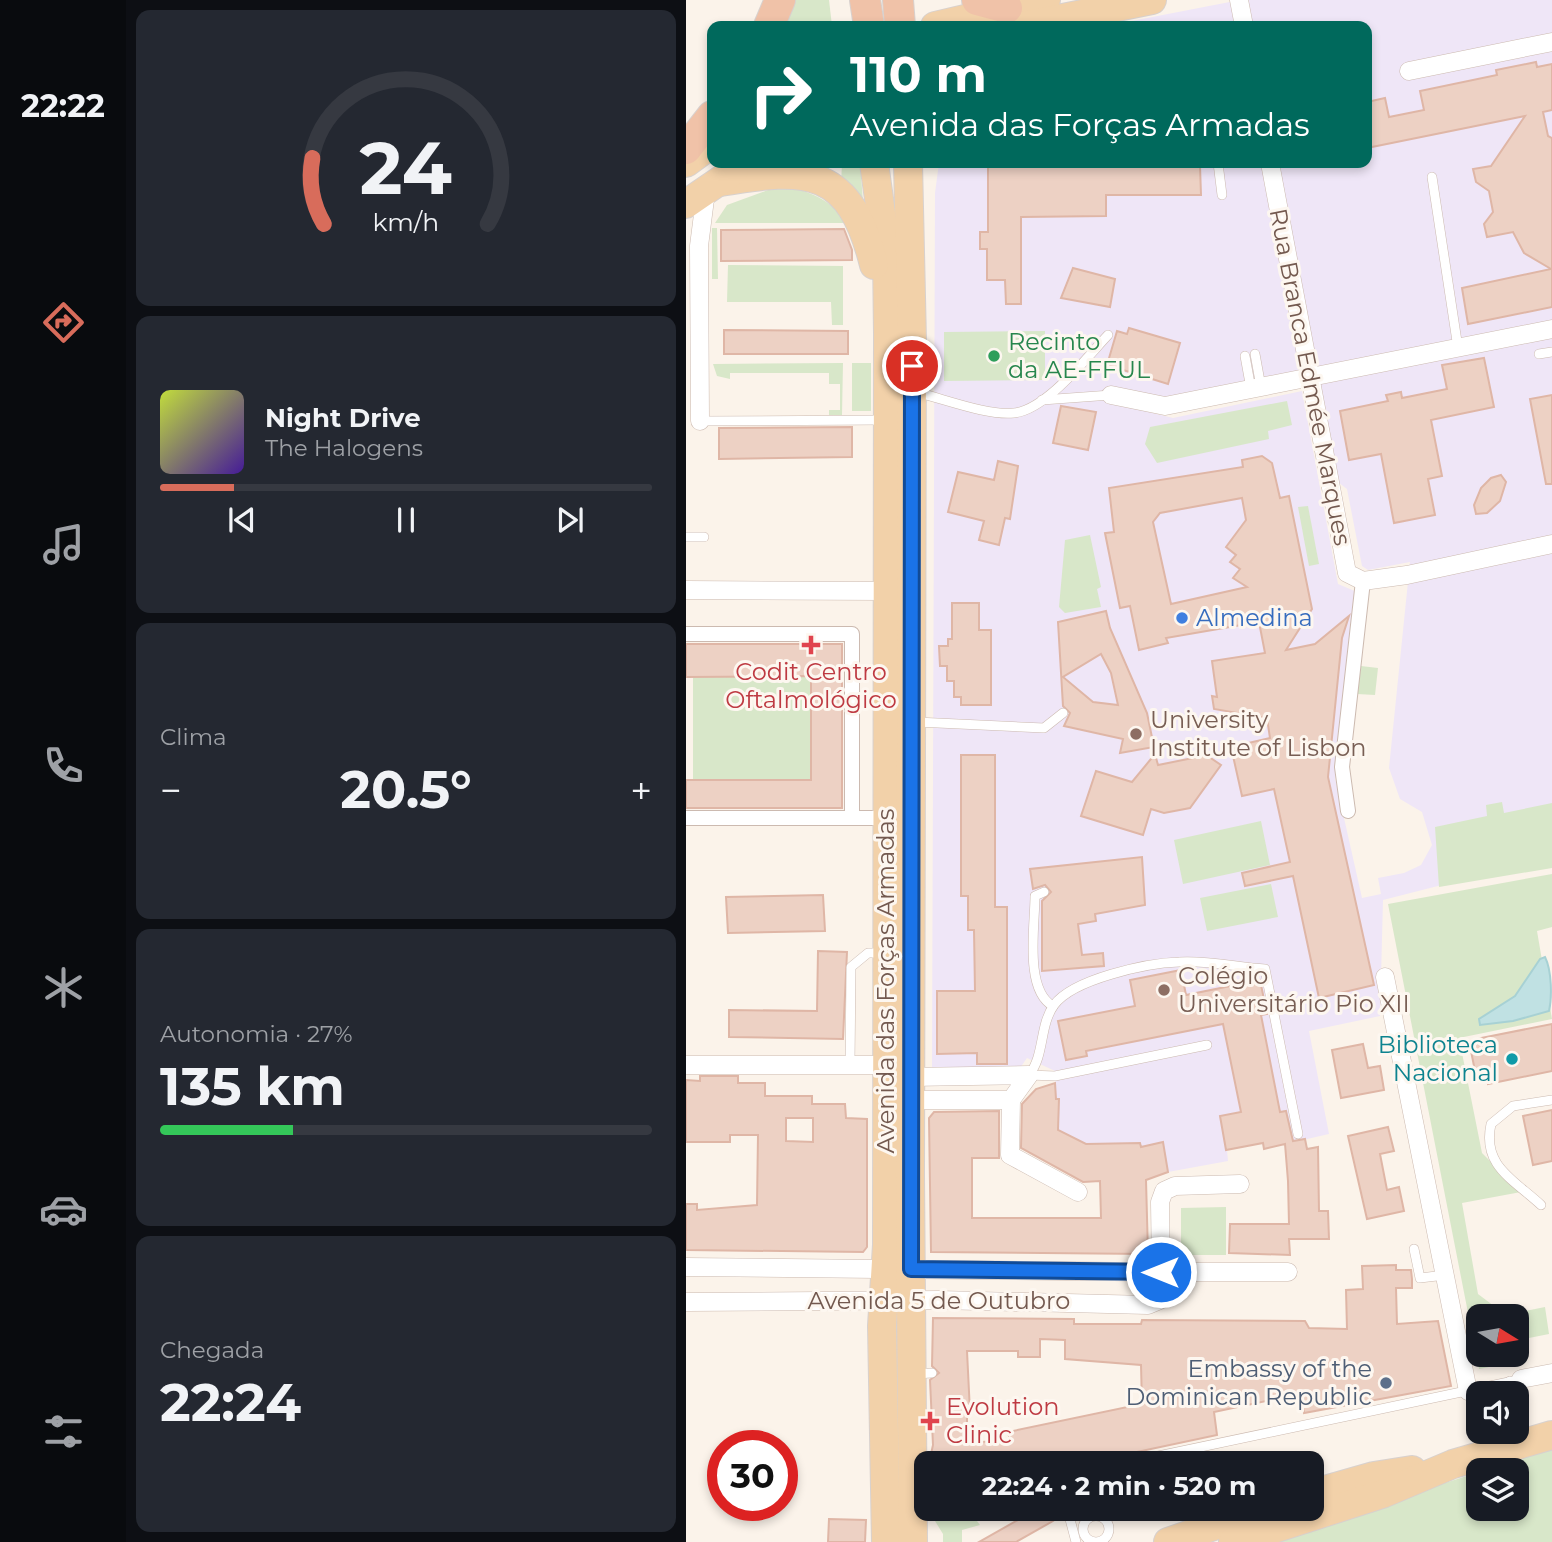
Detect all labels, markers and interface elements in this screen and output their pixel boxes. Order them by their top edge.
text: 110 m [850,45,987,104]
icon: right [735,49,826,140]
text: 22:22 [21,86,105,125]
text: Avenida das Forças Armadas [850,105,1310,144]
text: 24 [360,125,452,213]
street label: Rua Branca Edmée Marques [1264,206,1357,548]
text: km/h [373,207,439,237]
icon: directions [39,298,88,347]
place label: Recinto da AE-FFUL [1008,327,1150,384]
pin [882,336,942,396]
icon: arrive [893,347,931,385]
marker: Recinto da AE-FFUL [986,348,1002,364]
text: Night Drive [265,402,421,434]
text: The Halogens [265,434,423,462]
icon: previous [223,501,261,539]
icon: pause [387,501,425,539]
icon: next [551,501,589,539]
icon: music [39,520,88,569]
place label: Almedina [1196,603,1313,632]
marker: Almedina [1174,610,1190,626]
marker: Codit Centro Oftalmológico [801,635,821,655]
place label: Codit Centro Oftalmológico [725,657,897,714]
place label: University Institute of Lisbon [1150,705,1366,762]
text: Clima [160,723,227,751]
marker: University Institute of Lisbon [1128,726,1144,742]
icon: phone [39,741,88,790]
text: 20.5° [340,758,472,821]
text: − [160,767,182,814]
text: + [630,767,652,814]
street label: Avenida das Forças Armadas [871,809,900,1153]
place label: Colégio Universitário Pio XII [1178,961,1410,1018]
icon: climate [39,963,88,1012]
marker: Colégio Universitário Pio XII [1156,982,1172,998]
text: Autonomia · 27% [160,1020,353,1048]
place label: Biblioteca Nacional [1378,1030,1498,1087]
marker: Biblioteca Nacional [1504,1051,1520,1067]
text: 135 km [160,1055,345,1118]
icon: car [39,1185,88,1234]
position arrow [1124,1235,1198,1309]
street label: Avenida 5 de Outubro [808,1286,1070,1315]
north arrow [1466,1304,1530,1367]
map controls [1466,1304,1529,1521]
text: Chegada [160,1336,264,1364]
place label: Embassy of the Dominican Republic [1125,1354,1372,1411]
text: 22:24 [160,1371,301,1434]
marker: Embassy of the Dominican Republic [1378,1375,1394,1391]
button: sound [1466,1381,1529,1444]
place label: Evolution Clinic [946,1392,1060,1449]
icon: filters [39,1407,88,1456]
marker: Evolution Clinic [920,1411,940,1431]
speed limit sign: 30 [707,1430,798,1521]
button: layers [1466,1458,1529,1521]
text: 22:24 · 2 min · 520 m [982,1470,1256,1502]

